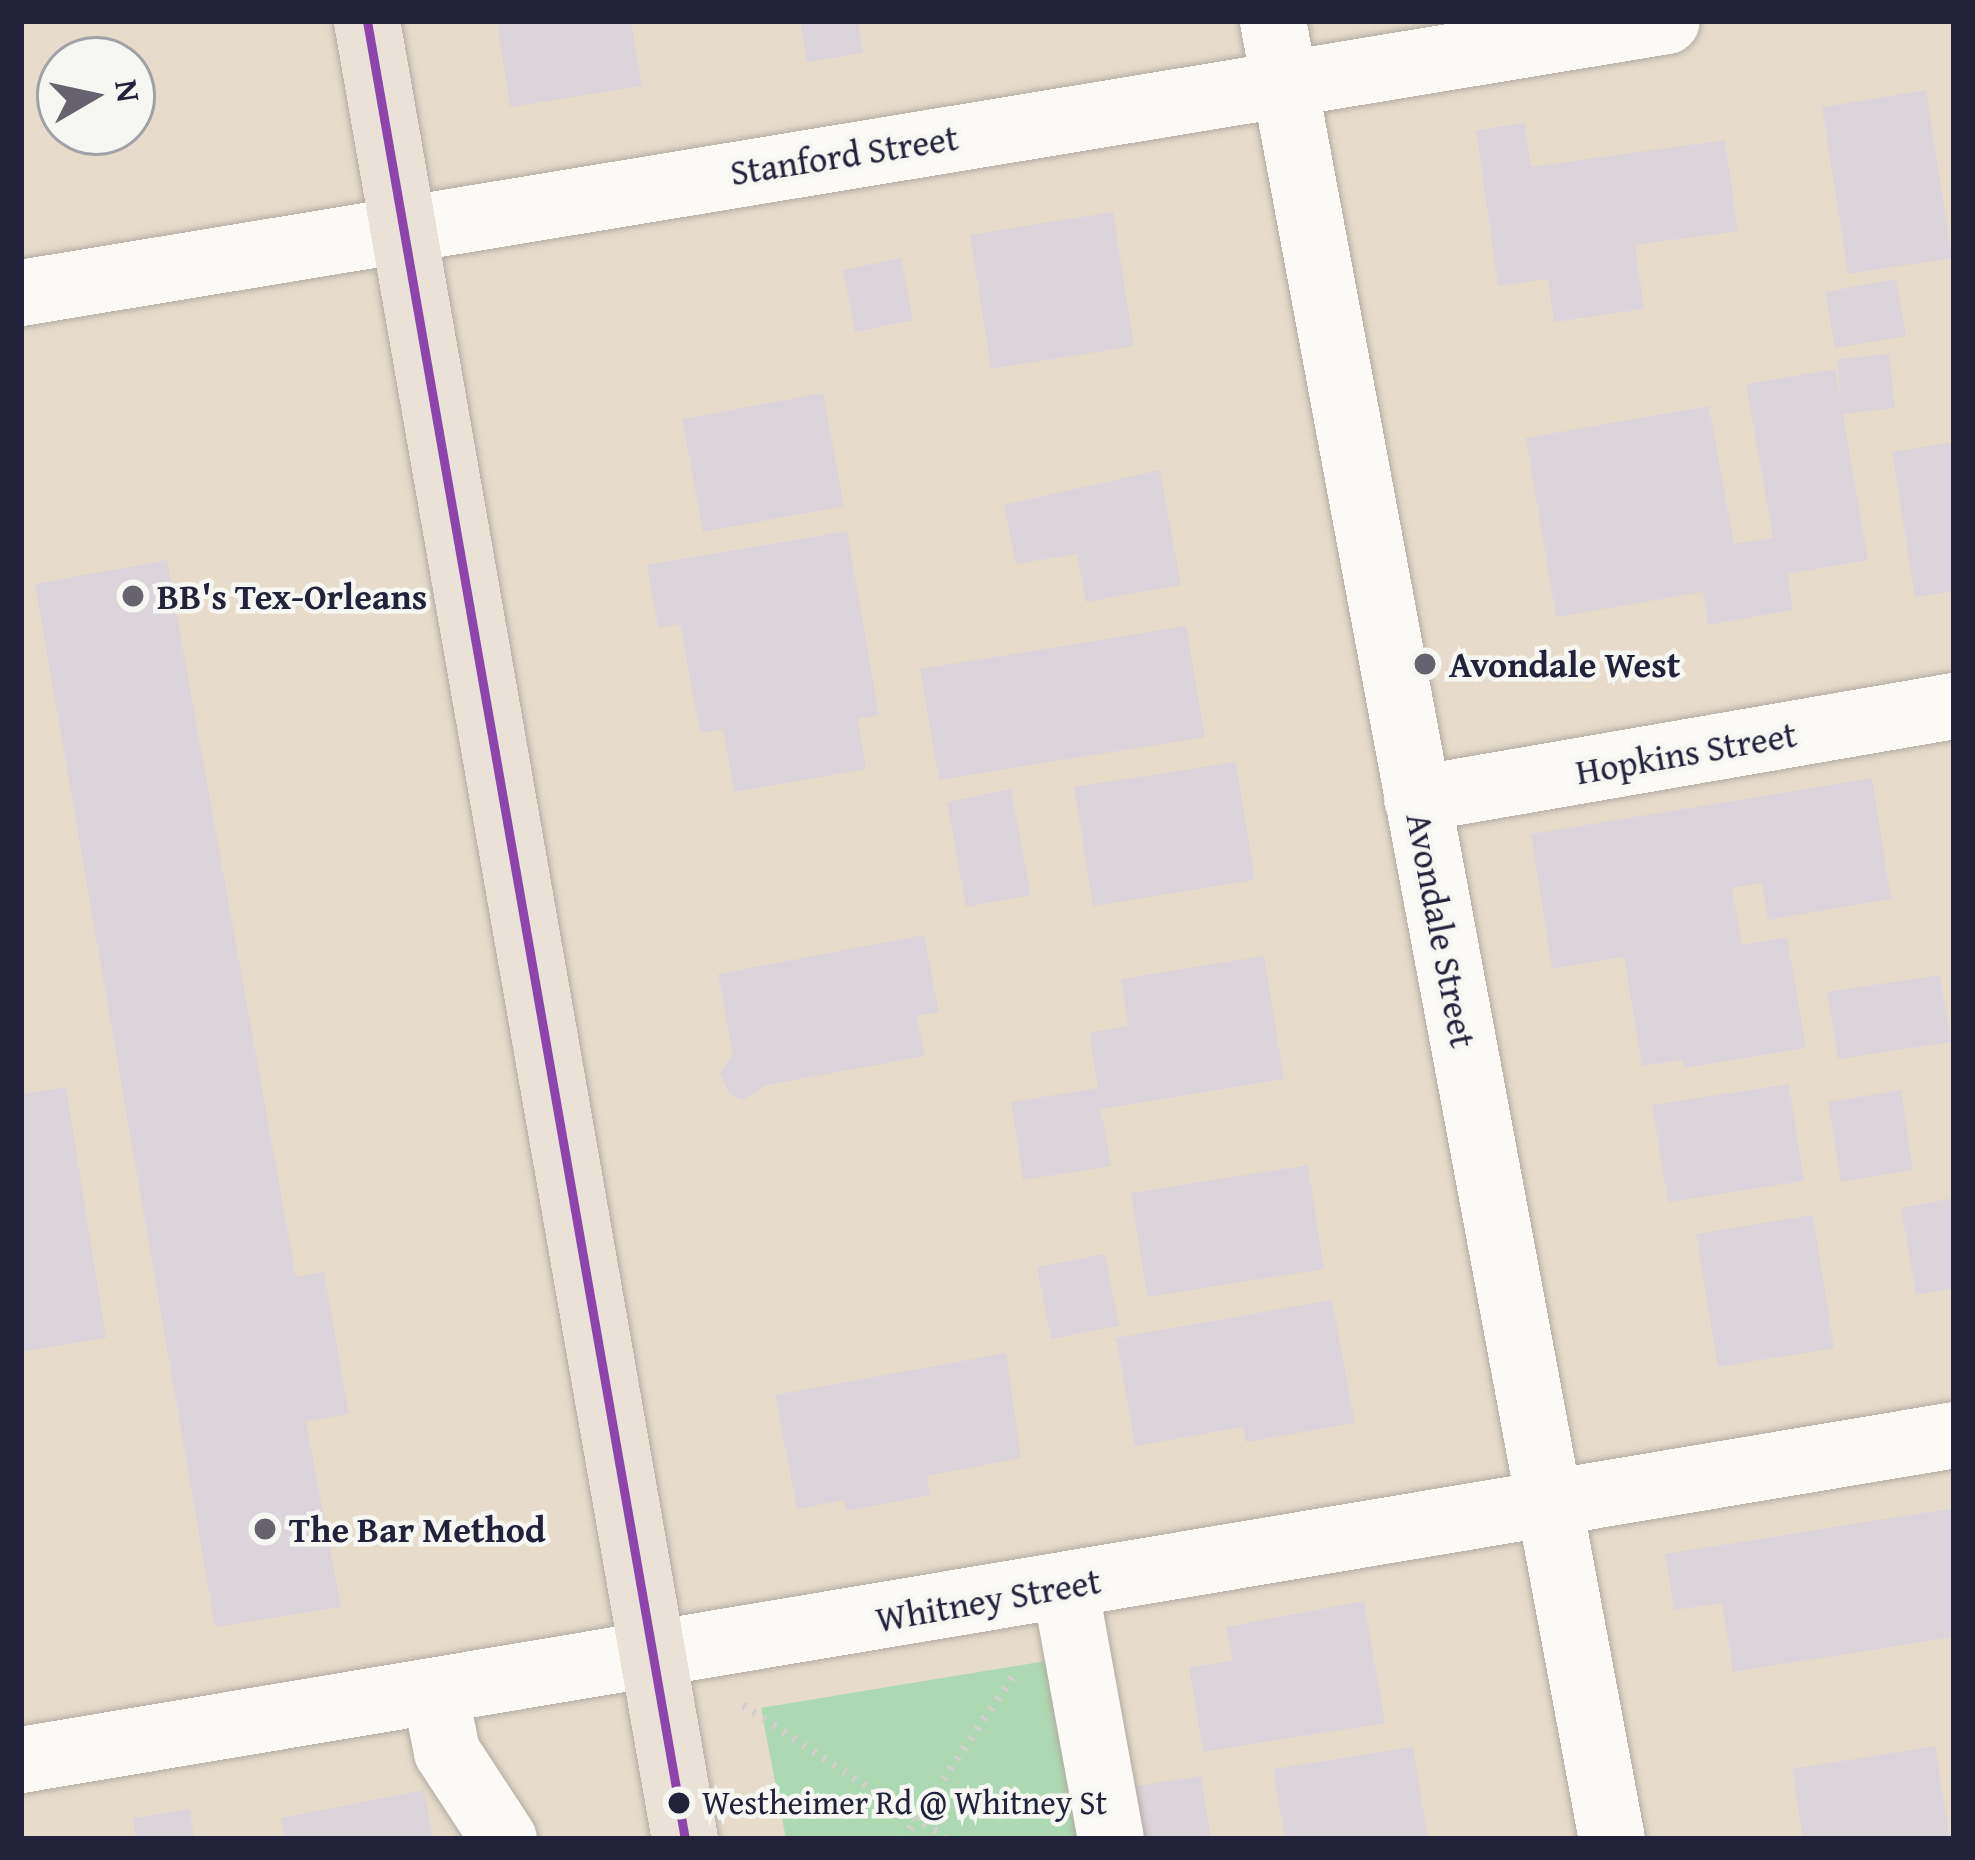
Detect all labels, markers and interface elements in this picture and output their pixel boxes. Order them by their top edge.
north arrow [36,36,156,156]
text: N [103,76,154,105]
street label: Stanford Street [727,115,961,193]
place label: BB's Tex-Orleans [157,574,427,618]
marker: BB's Tex-Orleans [120,583,146,609]
place label: Avondale West [1449,642,1680,686]
marker: Avondale West [1412,651,1438,677]
street label: Hopkins Street [1572,711,1800,793]
street label: Avondale Street [1398,809,1486,1051]
place label: The Bar Method [289,1507,546,1551]
marker: The Bar Method [252,1516,278,1542]
street label: Whitney Street [872,1558,1104,1640]
place label: Westheimer Rd @ Whitney St [702,1783,1107,1823]
marker: Westheimer Rd @ Whitney St [668,1792,690,1814]

